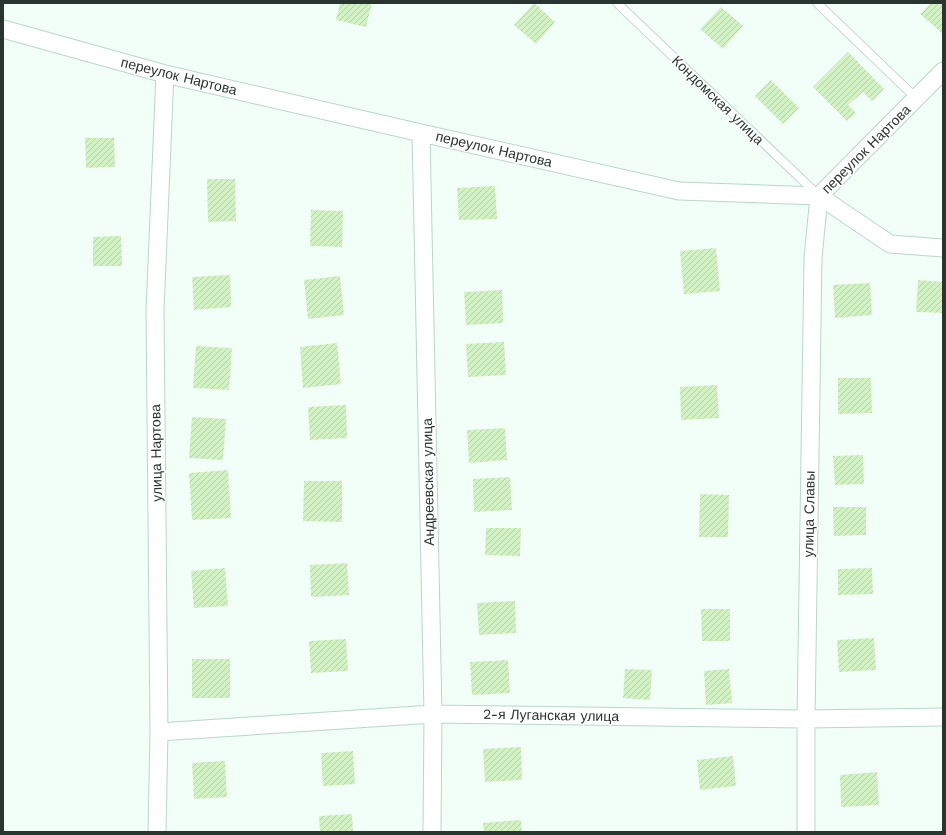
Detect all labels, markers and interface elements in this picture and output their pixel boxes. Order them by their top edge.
street label: Кондомская улица [669,52,767,148]
street label: переулок Нартова [119,54,239,98]
street label: переулок Нартова [818,101,914,197]
street label: переулок Нартова [434,128,554,170]
street label: улица Нартова [147,404,165,502]
street label: Андреевская улица [419,418,437,546]
street label: улица Славы [800,470,818,558]
street label: 2-я Луганская улица [483,706,619,724]

